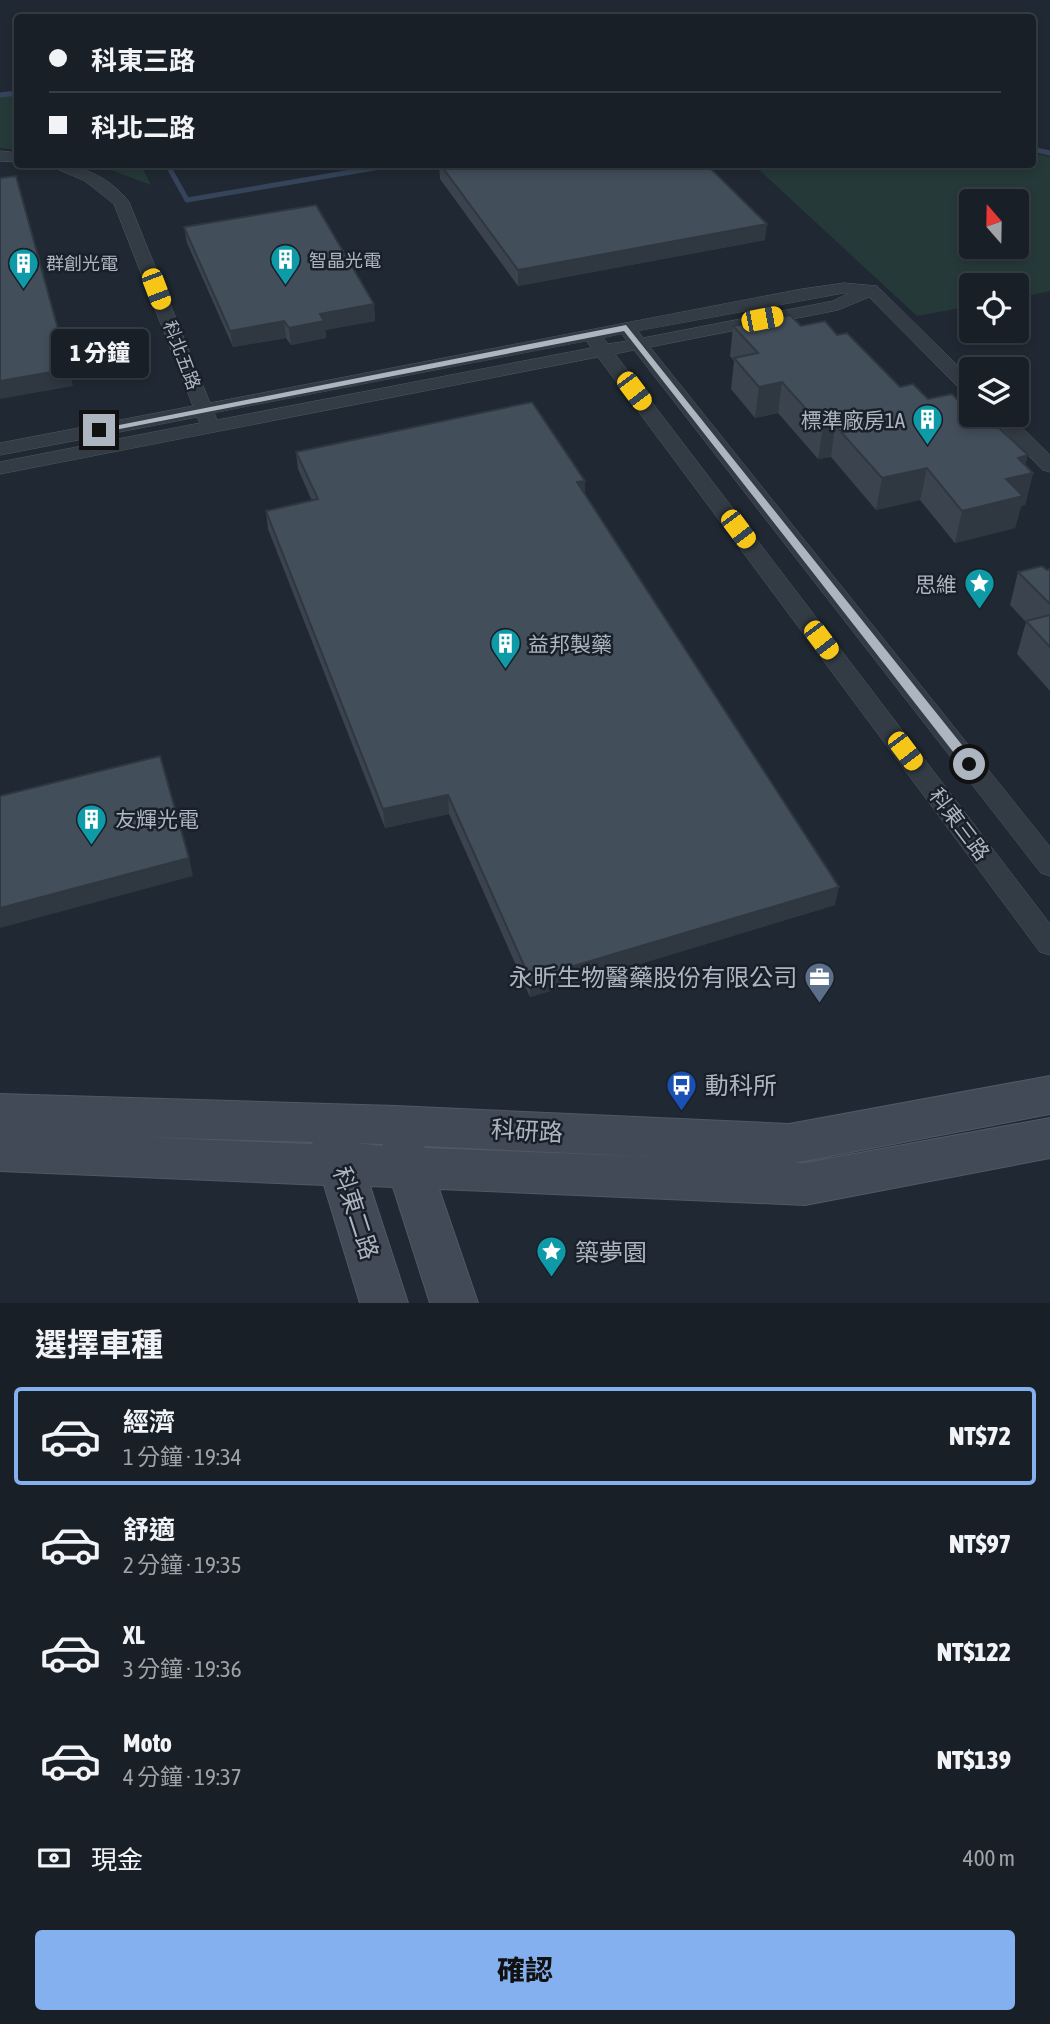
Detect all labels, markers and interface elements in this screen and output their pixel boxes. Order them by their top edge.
text: 科東三路 [91,46,195,76]
text: 科北二路 [91,113,195,143]
north arrow [959,189,1029,259]
map controls [959,189,1029,427]
building icon: 智晶光電 [269,243,303,287]
building icon: 群創光電 [6,246,40,290]
place label: 智晶光電 [309,250,381,271]
place label: 群創光電 [46,253,118,274]
car [139,266,174,312]
button: locate [959,273,1029,343]
car [740,305,785,333]
street label: 科北五路 [159,318,205,392]
callout: 1 分鐘 [50,328,148,378]
text: 1 分鐘 [70,340,130,366]
button: layers [959,357,1029,427]
car [613,368,656,414]
building icon: 標準廠房1A [911,403,945,447]
place label: 標準廠房1A [801,408,906,432]
route end [83,414,115,446]
car [717,506,760,552]
place icon: 思維 [963,567,997,611]
place label: 思維 [915,572,957,596]
car [800,617,843,663]
building icon: 益邦製藥 [488,627,522,671]
place label: 益邦製藥 [528,632,612,656]
car [884,728,927,774]
route start [953,748,985,780]
street label: 科東三路 [925,783,995,865]
building icon: 友輝光電 [75,802,109,846]
place label: 友輝光電 [115,807,199,831]
office icon: 永昕生物醫藥股份有限公司 [803,960,837,1004]
place label: 永昕生物醫藥股份有限公司 [509,964,797,991]
bus stop icon: 動科所 [665,1068,699,1112]
place label: 動科所 [705,1072,777,1099]
street label: 科研路 [490,1116,564,1146]
street label: 科東二路 [328,1163,384,1263]
place icon: 築夢園 [535,1235,569,1279]
place label: 築夢園 [575,1239,647,1266]
text: 選擇車種 [35,1326,163,1363]
icon: car [39,1405,102,1468]
text: 經濟 [123,1407,175,1437]
text: NT$72 [949,1421,1011,1451]
text: 1 分鐘 · 19:34 [123,1444,242,1470]
icon: car [39,1513,102,1576]
text: 舒適 [123,1515,175,1545]
text: NT$97 [949,1529,1011,1559]
text: 2 分鐘 · 19:35 [123,1552,242,1578]
text: XL [123,1620,145,1650]
icon: car [39,1621,102,1684]
text: NT$122 [937,1637,1011,1667]
text: 3 分鐘 · 19:36 [123,1656,242,1682]
text: Moto [123,1728,172,1758]
icon: car [39,1729,102,1792]
text: NT$139 [937,1745,1011,1775]
text: 4 分鐘 · 19:37 [123,1764,242,1790]
icon: cash [35,1839,73,1877]
text: 現金 [91,1845,143,1875]
text: 400 m [963,1845,1015,1871]
button: 確認 [35,1930,1015,2010]

